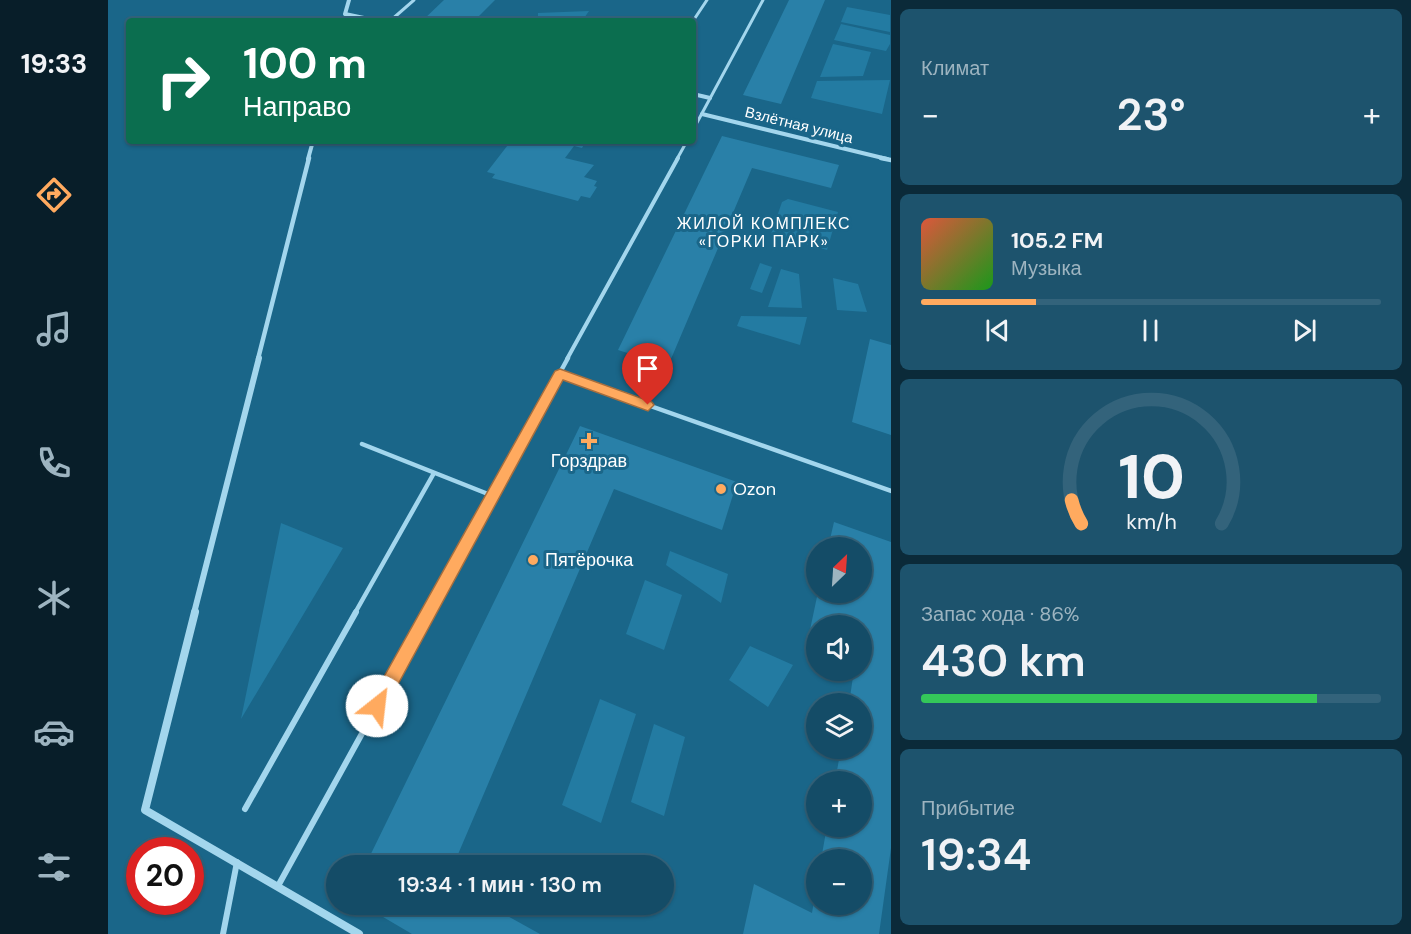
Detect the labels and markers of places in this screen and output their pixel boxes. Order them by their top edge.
pin [622,343,673,405]
marker: Горздрав [582,434,596,448]
place label: Горздрав [551,449,627,473]
place label: Ozon [733,477,776,501]
marker: Ozon [714,482,728,496]
place label: Пятёрочка [545,548,634,572]
marker: Пятёрочка [526,553,540,567]

